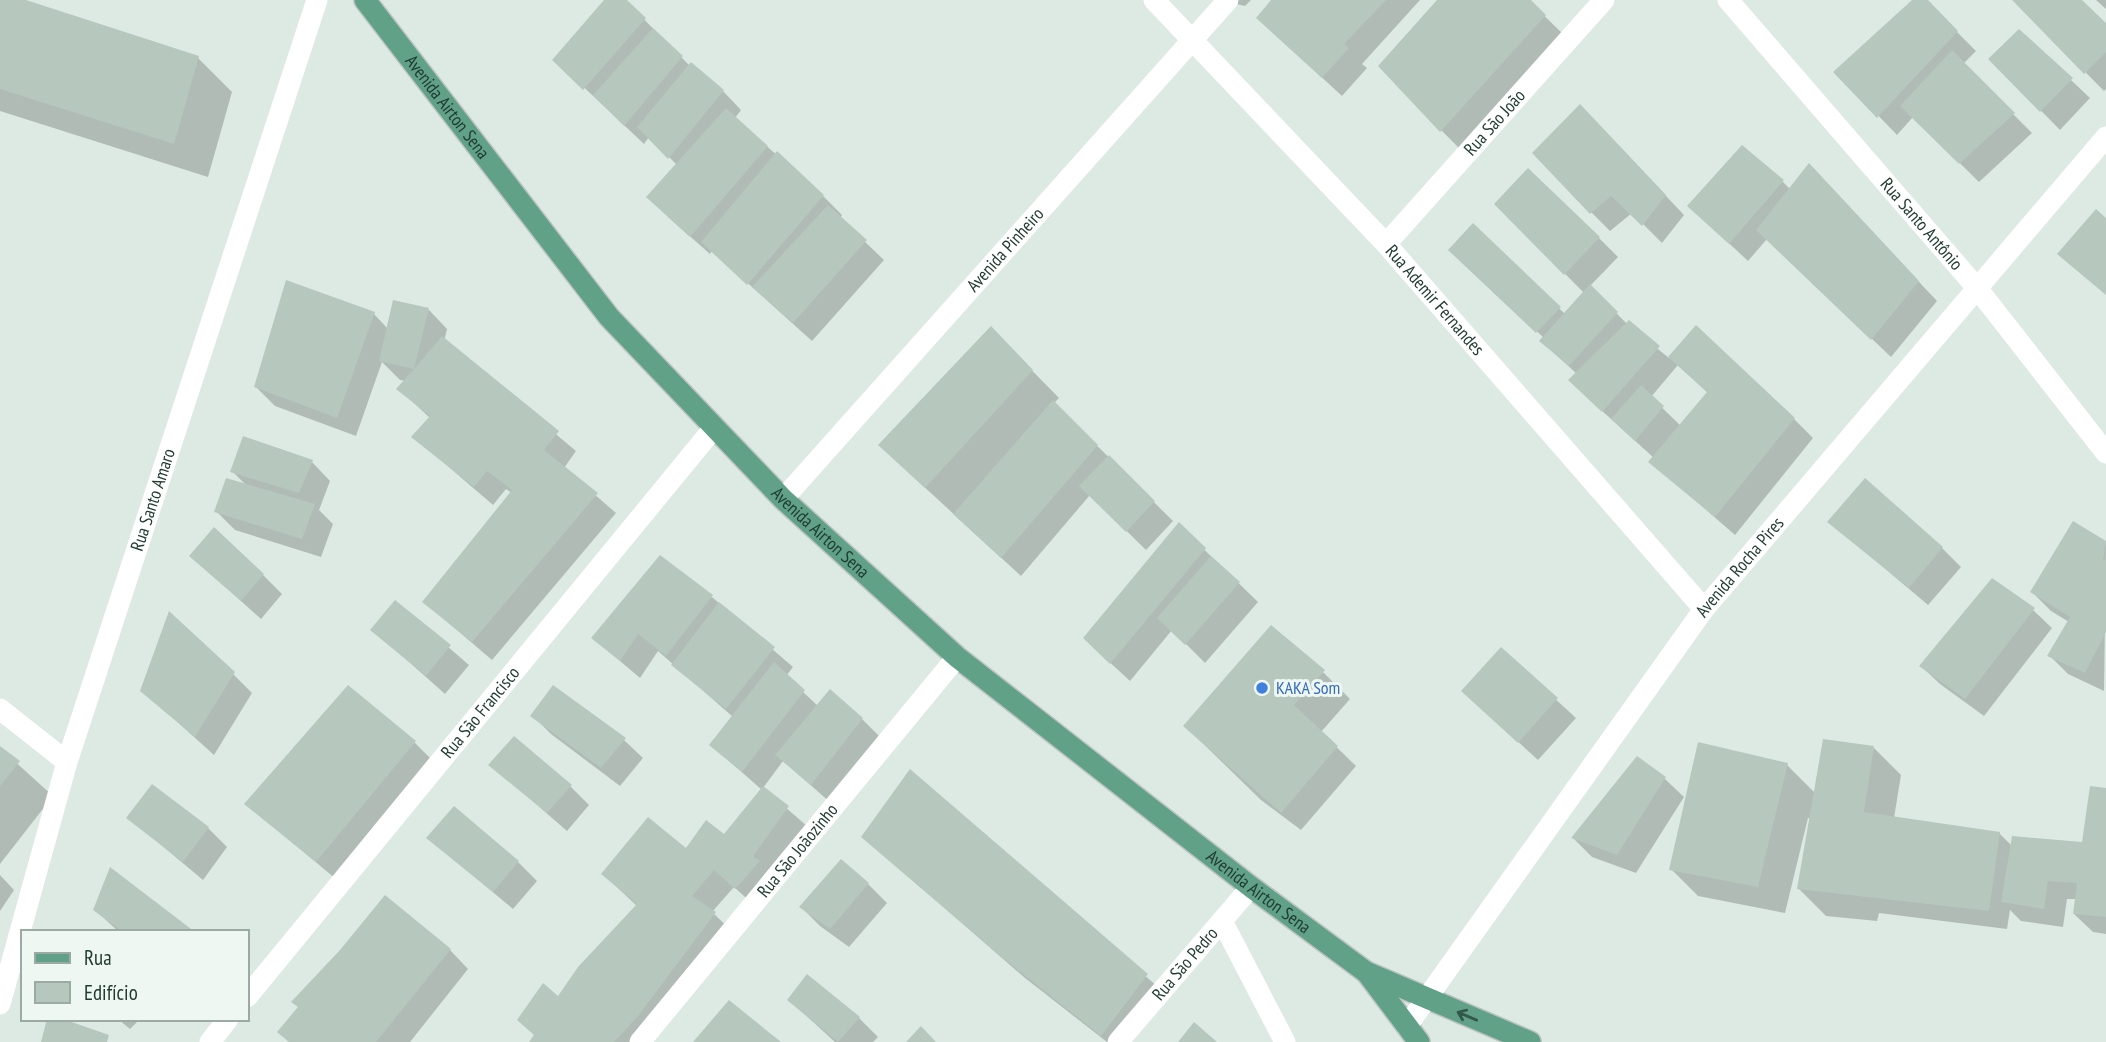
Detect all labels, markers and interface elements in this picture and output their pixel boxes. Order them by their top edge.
street label: Avenida Airton Sena [401,50,495,163]
street label: Rua São João [1459,84,1530,160]
street label: Rua Santo Antônio [1876,173,1968,275]
street label: Avenida Pinheiro [961,202,1049,296]
street label: Rua Ademir Fernandes [1381,240,1490,360]
street label: Rua Santo Amaro [125,445,180,554]
street label: Avenida Airton Sena [767,482,874,583]
street label: Avenida Rocha Pires [1690,512,1788,621]
street label: Rua São Francisco [436,661,525,763]
place label: KAKA Som [1276,676,1340,699]
marker: KAKA Som [1254,680,1270,696]
street label: Rua São Joãozinho [752,798,843,902]
street label: Avenida Airton Sena [1202,845,1315,938]
street label: Rua São Pedro [1147,922,1223,1005]
legend [21,930,248,1021]
text: Rua [84,944,112,971]
text: Edifício [84,979,138,1006]
one-way arrow [1457,1009,1478,1022]

